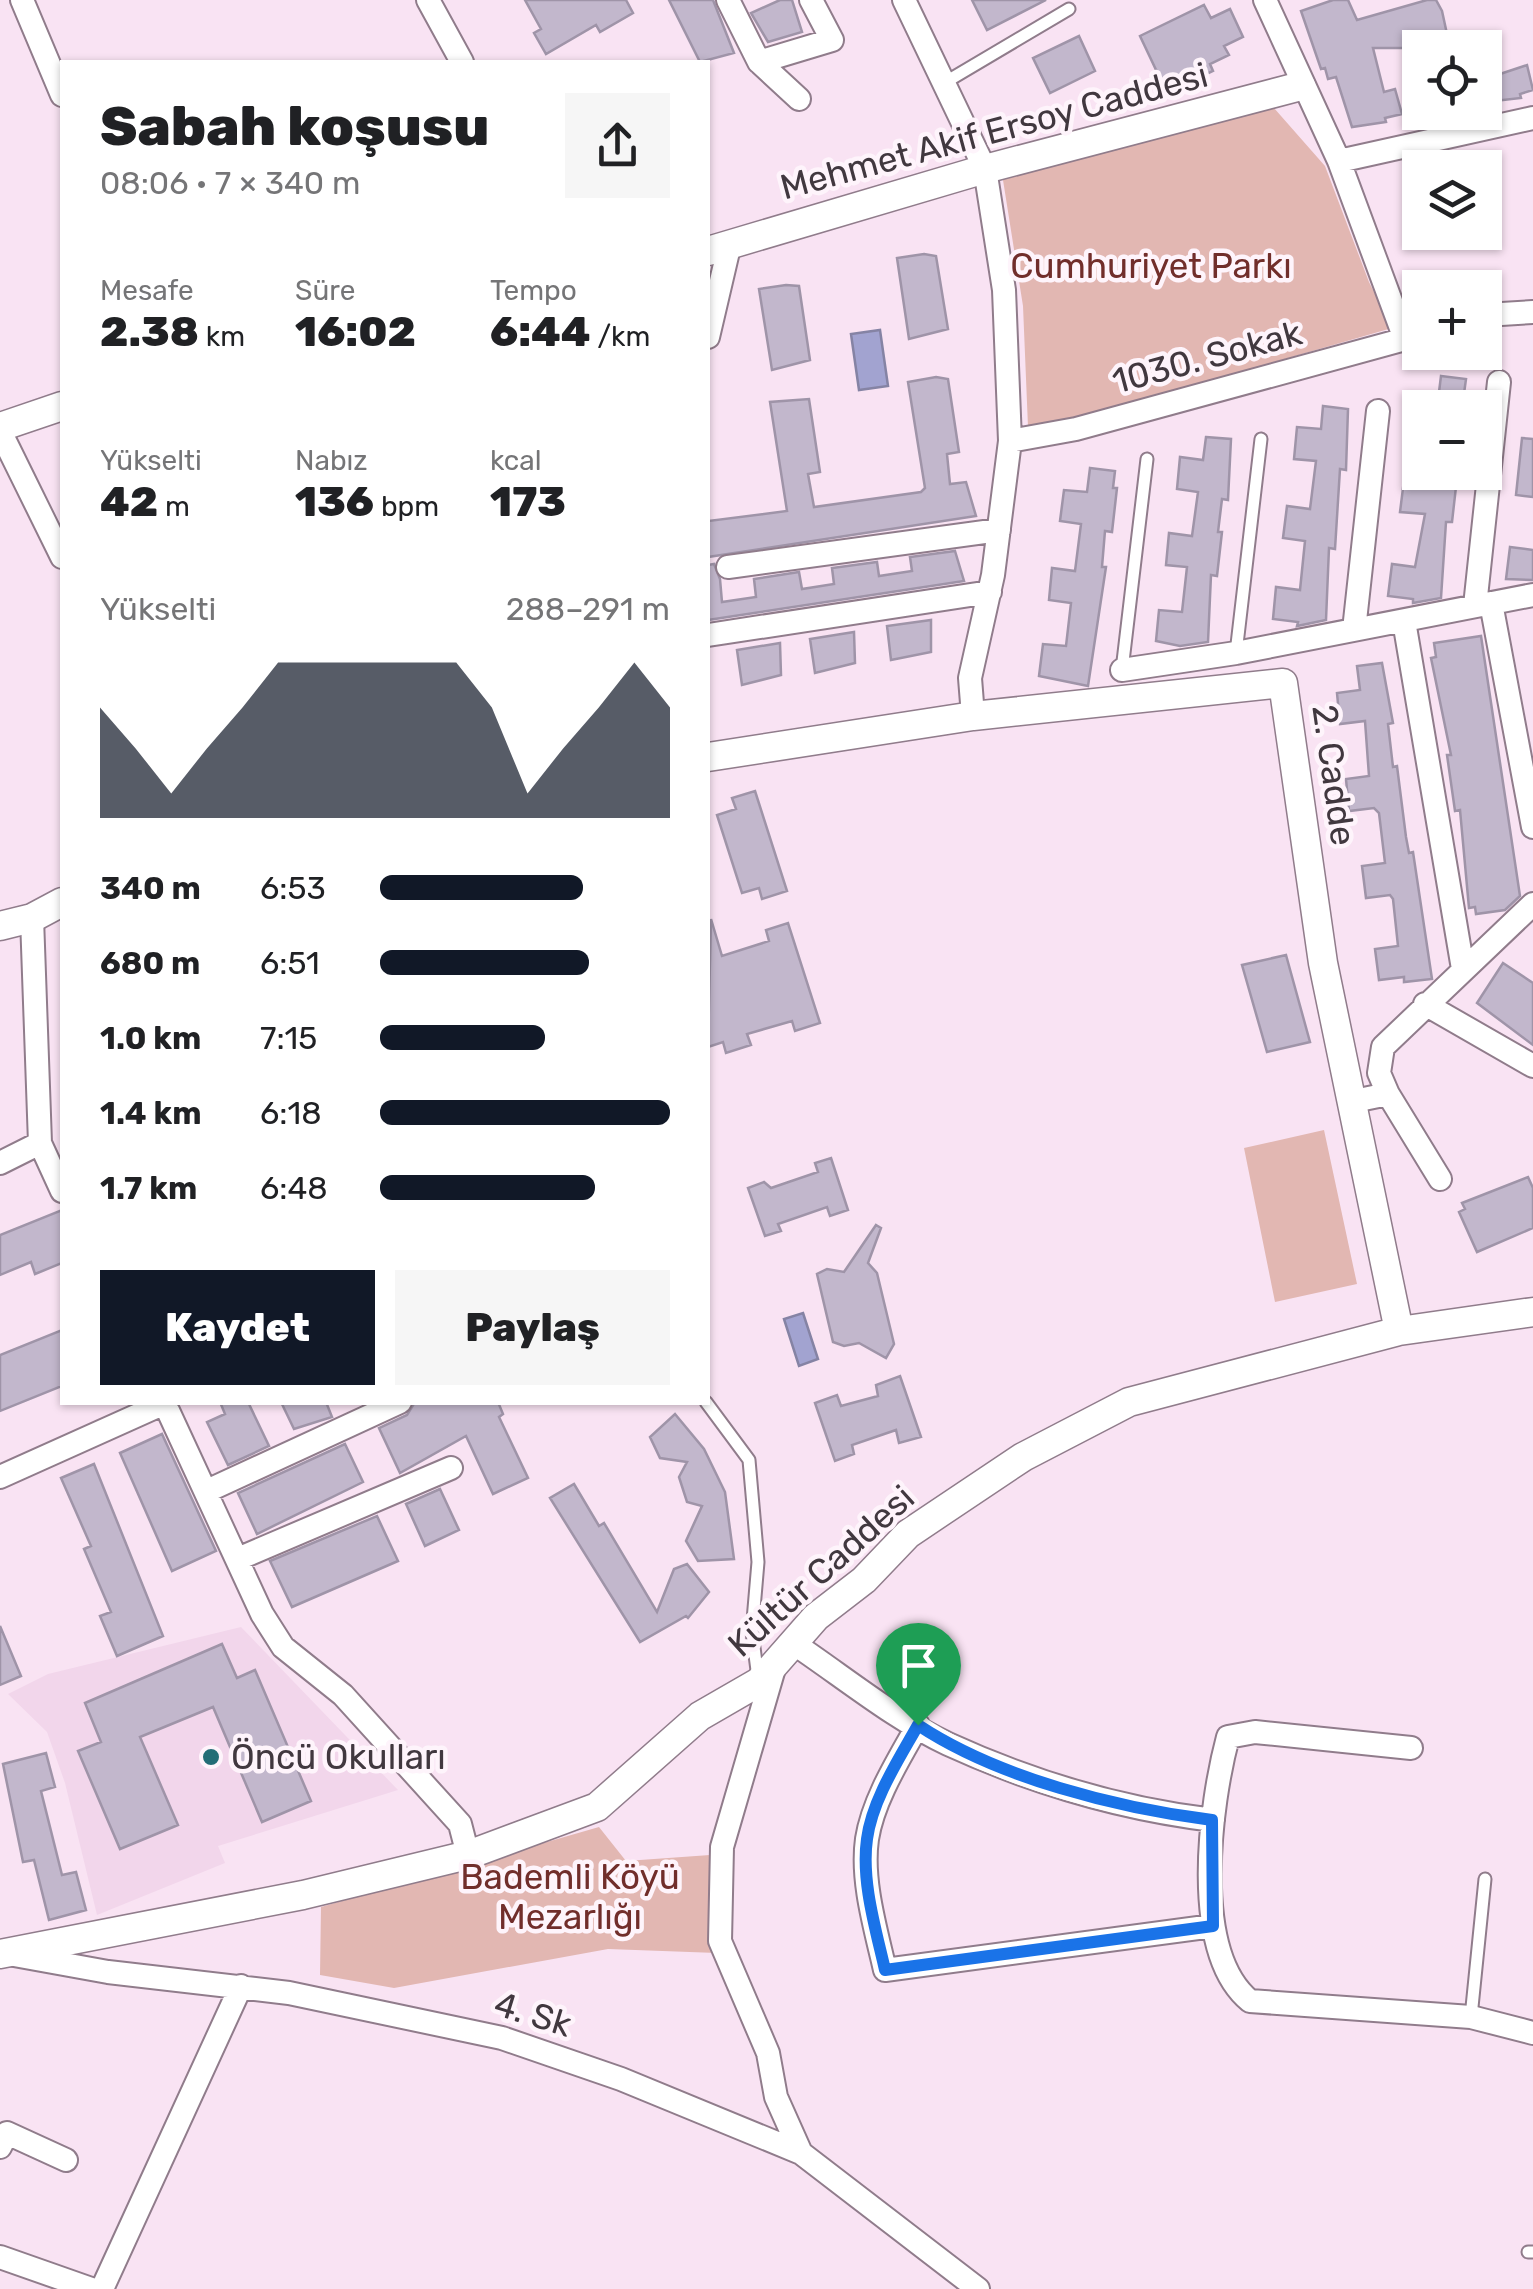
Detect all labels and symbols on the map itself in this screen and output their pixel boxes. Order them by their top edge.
street label: Mehmet Akif Ersoy Caddesi [776,54,1212,208]
park label: Cumhuriyet Parkı [1010,245,1292,287]
street label: 1030. Sokak [1108,312,1306,402]
street label: 2. Cadde [1303,702,1365,848]
street label: Kültür Caddesi [719,1476,923,1666]
pin [876,1623,961,1726]
place label: Öncü Okulları [231,1736,446,1778]
marker: Öncü Okulları [200,1746,222,1768]
park label: Bademli Köyü Mezarlığı [460,1856,680,1938]
street label: 4. Sk [489,1982,577,2046]

